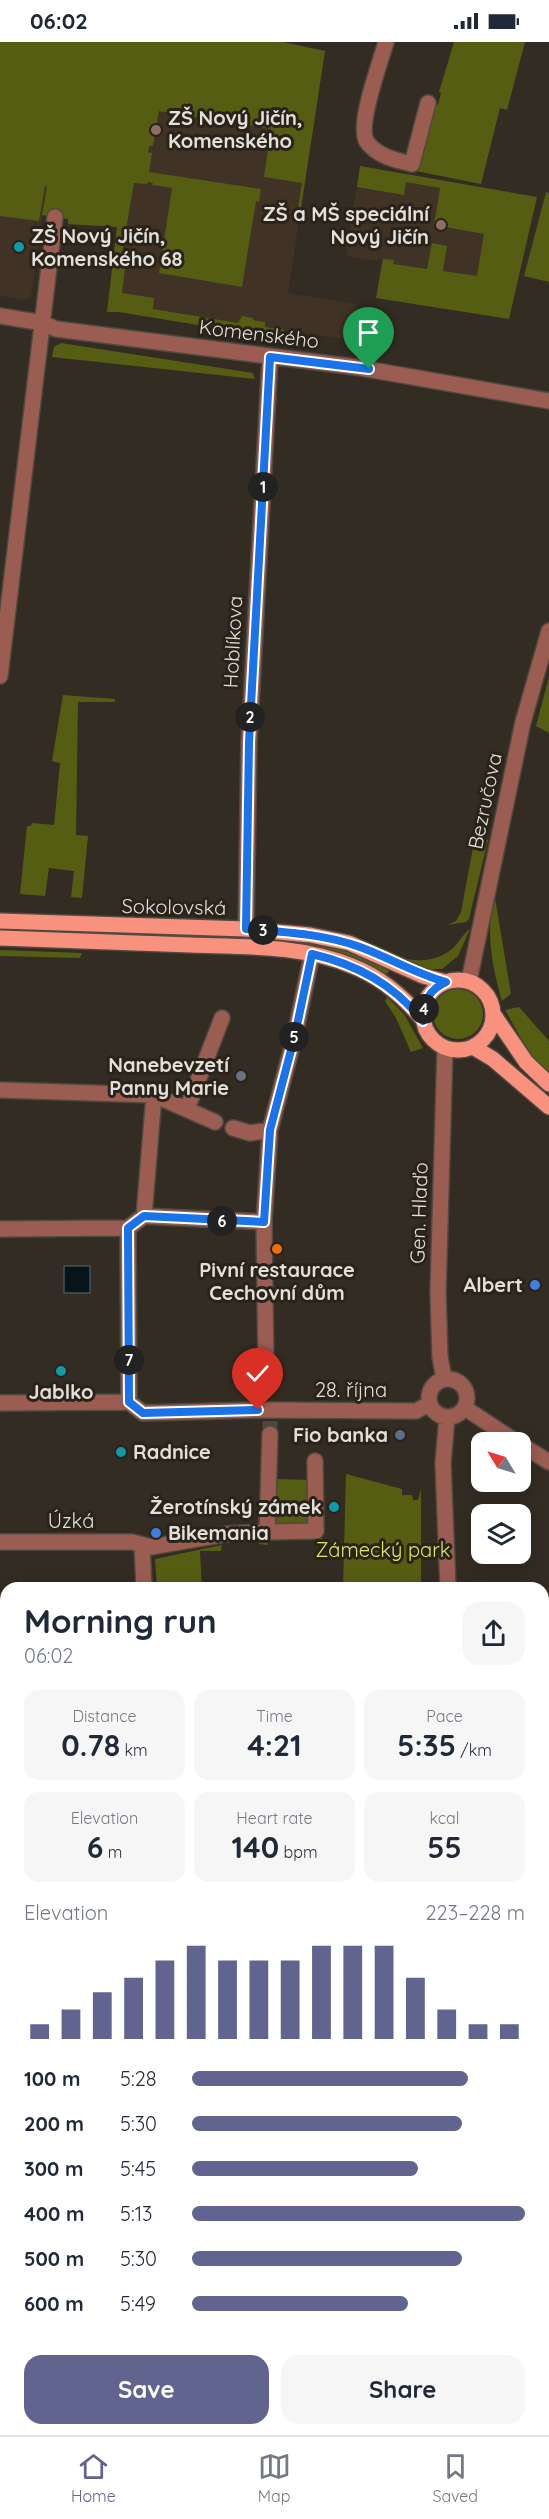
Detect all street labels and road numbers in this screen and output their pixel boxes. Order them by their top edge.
street label: Komenského [198,314,320,353]
street label: Hoblíkova [218,595,247,689]
street label: Bezručova [462,750,507,851]
street label: Sokolovská [121,893,227,920]
street label: Gen. Hlaďo [404,1162,433,1264]
street label: 28. října [315,1377,387,1402]
street label: Úzká [48,1508,94,1533]

